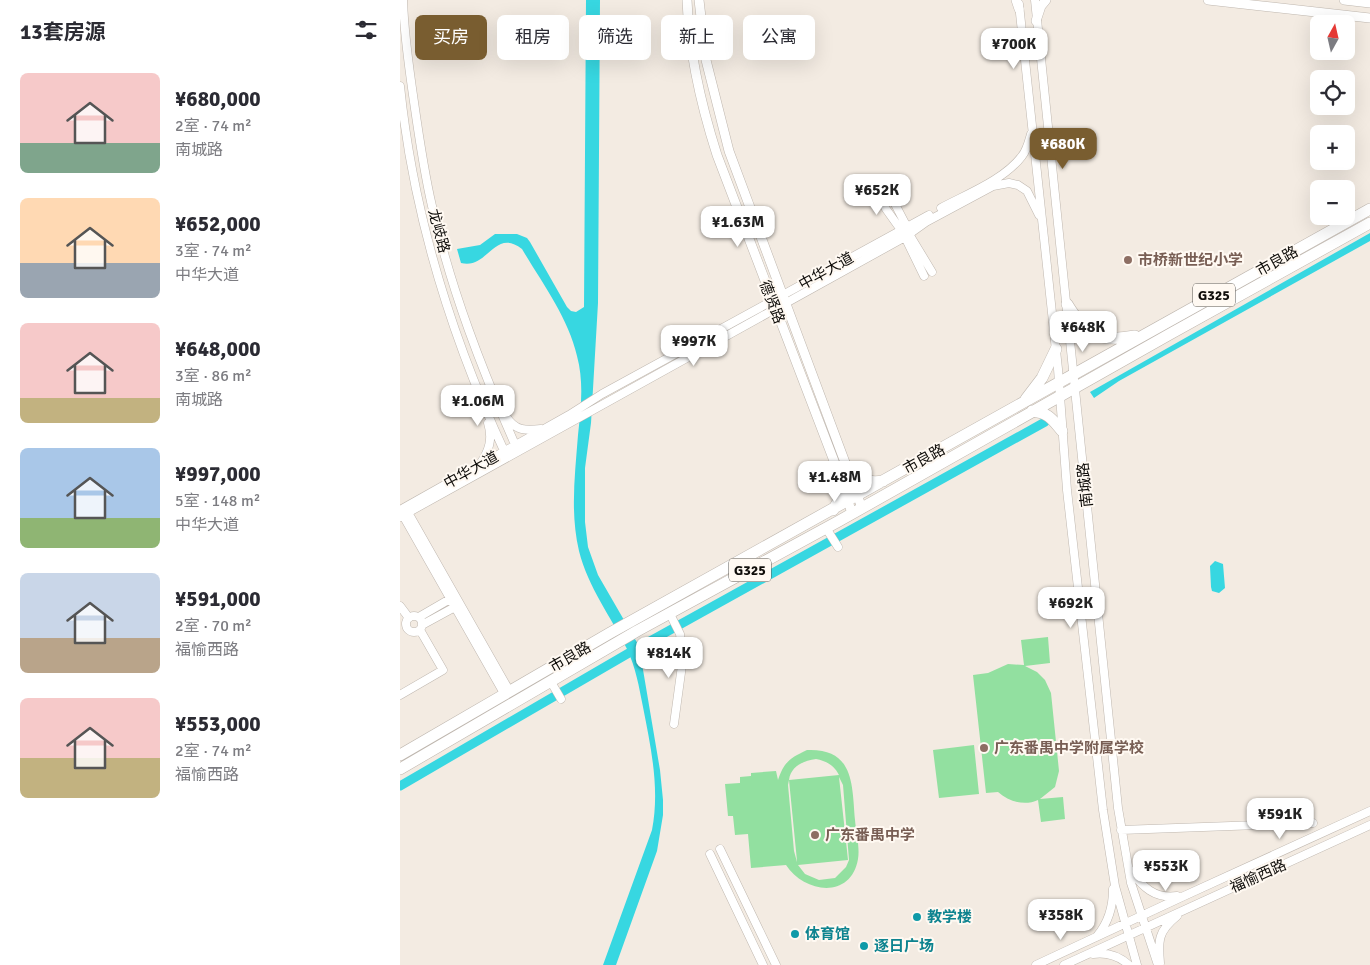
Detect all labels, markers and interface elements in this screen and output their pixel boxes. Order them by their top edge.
chip: 买房 [415,15,487,60]
chip: 租房 [497,15,569,60]
chip: 筛选 [579,15,651,60]
chip: 新上 [661,15,733,60]
chip: 公寓 [743,15,815,60]
north arrow [1310,15,1355,60]
map controls [1310,15,1355,225]
icon: filters [352,16,380,44]
text: 13套房源 [20,19,106,45]
pin: ¥700K [979,28,1049,70]
text: ¥700K [992,34,1036,54]
button: locate [1310,70,1355,115]
text: ¥680,000 [175,86,261,112]
icon: home [60,93,120,153]
text: 2室 · 74 m² [175,116,252,136]
button: + [1310,125,1355,170]
pin: ¥680K [1028,128,1098,170]
text: ¥680K [1041,134,1085,154]
text: 南城路 [175,140,223,160]
pin: ¥652K [842,174,912,216]
text: ¥652K [855,180,899,200]
button: − [1310,180,1355,225]
pin: ¥1.63M [697,206,779,248]
street label: 龙岐路 [424,207,454,255]
text: ¥652,000 [175,211,261,237]
text: ¥1.63M [712,212,764,232]
icon: home [60,218,120,278]
text: 3室 · 74 m² [175,241,252,261]
street label: 市良路 [1253,242,1301,280]
street label: 中华大道 [795,249,857,293]
place label: 市桥新世纪小学 [1138,251,1243,269]
marker: 市桥新世纪小学 [1122,254,1134,266]
text: 中华大道 [175,265,239,285]
street label: 德贤路 [756,278,788,326]
road number: G325 [1193,284,1235,306]
pin: ¥648K [1048,310,1118,353]
text: ¥648K [1061,317,1105,337]
pin: ¥997K [659,324,729,367]
text: ¥997K [672,331,716,351]
text: ¥648,000 [175,336,261,362]
icon: home [60,343,120,403]
text: 3室 · 86 m² [175,366,252,386]
pin: ¥1.06M [437,384,519,427]
text: 南城路 [175,390,223,410]
text: ¥1.06M [452,391,504,411]
street label: 市良路 [900,440,948,478]
street label: 中华大道 [440,448,502,492]
pin: ¥1.48M [794,460,876,503]
text: ¥997,000 [175,461,261,487]
street label: 南城路 [1074,462,1096,508]
text: ¥1.48M [809,467,861,487]
icon: home [60,468,120,528]
text: 5室 · 148 m² [175,491,260,511]
text: 中华大道 [175,515,239,535]
road number: G325 [729,558,771,582]
text: ¥591,000 [175,586,261,612]
pin: ¥692K [1036,586,1106,629]
icon: home [60,593,120,653]
text: ¥692K [1049,593,1093,613]
text: 2室 · 70 m² [175,616,252,636]
pin: ¥814K [634,636,704,679]
street label: 市良路 [546,638,594,676]
text: 福愉西路 [175,640,239,660]
text: ¥814K [647,643,691,663]
text: ¥553,000 [175,711,261,737]
icon: home [60,718,120,778]
place label: 广东番禺中学附属学校 [994,739,1144,757]
text: 2室 · 74 m² [175,741,252,761]
marker: 广东番禺中学附属学校 [978,742,990,754]
text: 福愉西路 [175,765,239,785]
pin: ¥591K [1245,798,1315,840]
text: ¥591K [1258,804,1302,824]
place label: 广东番禺中学 [825,826,915,844]
marker: 广东番禺中学 [809,829,821,841]
pin: ¥553K [1131,850,1201,892]
text: ¥553K [1144,856,1188,876]
street label: 福愉西路 [1227,856,1289,896]
pin: ¥358K [1026,898,1096,941]
text: ¥358K [1039,905,1083,925]
place label: 教学楼 [927,908,972,926]
marker: 教学楼 [911,911,923,923]
place label: 体育馆 [805,925,850,943]
marker: 体育馆 [789,928,801,940]
place label: 逐日广场 [874,937,934,955]
marker: 逐日广场 [858,940,870,952]

